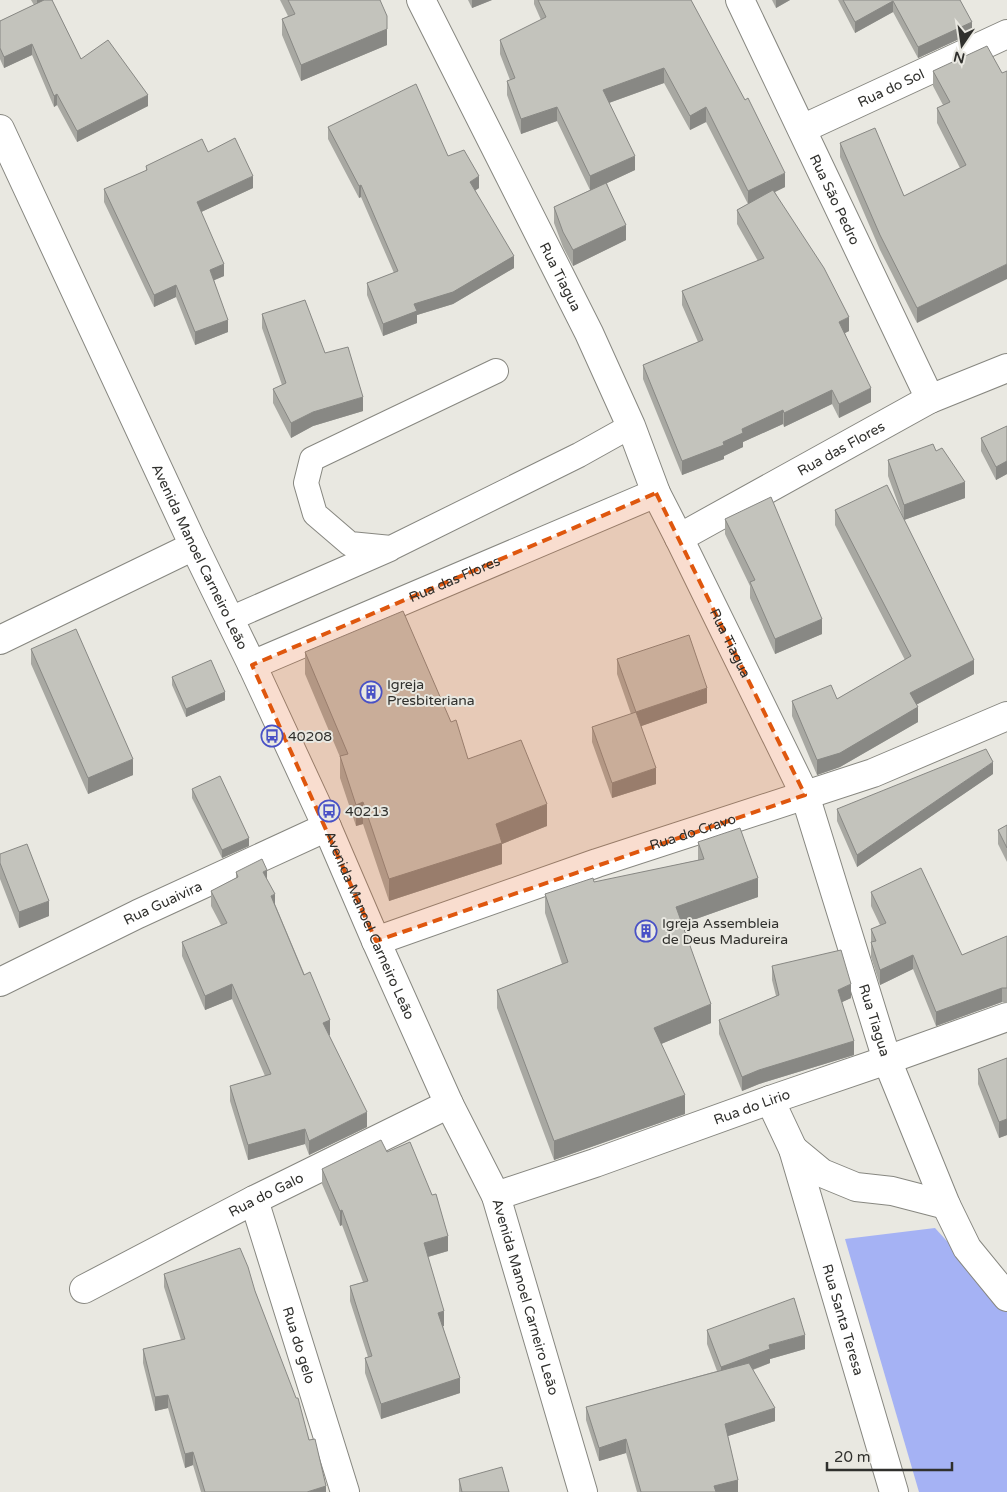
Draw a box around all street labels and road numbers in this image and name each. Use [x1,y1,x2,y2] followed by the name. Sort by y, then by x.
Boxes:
[855,65,927,111] street label: Rua do Sol
[806,152,863,248] street label: Rua São Pedro
[536,240,585,314] street label: Rua Tiagua
[794,418,888,480] street label: Rua das Flores
[148,461,251,652] street label: Avenida Manoel Carneiro Leão
[406,552,503,606] street label: Rua das Flores
[706,606,754,681] street label: Rua Tiagua
[648,810,738,854] street label: Rua do Cravo
[321,829,418,1022] street label: Avenida Manoel Carneiro Leão
[121,878,205,929] street label: Rua Guaivira
[855,982,893,1059] street label: Rua Tiagua
[711,1086,792,1129] street label: Rua do Lirio
[226,1169,306,1221] street label: Rua do Galo
[488,1197,562,1397] street label: Avenida Manoel Carneiro Leão
[818,1262,867,1377] street label: Rua Santa Teresa
[279,1305,319,1386] street label: Rua do gelo

